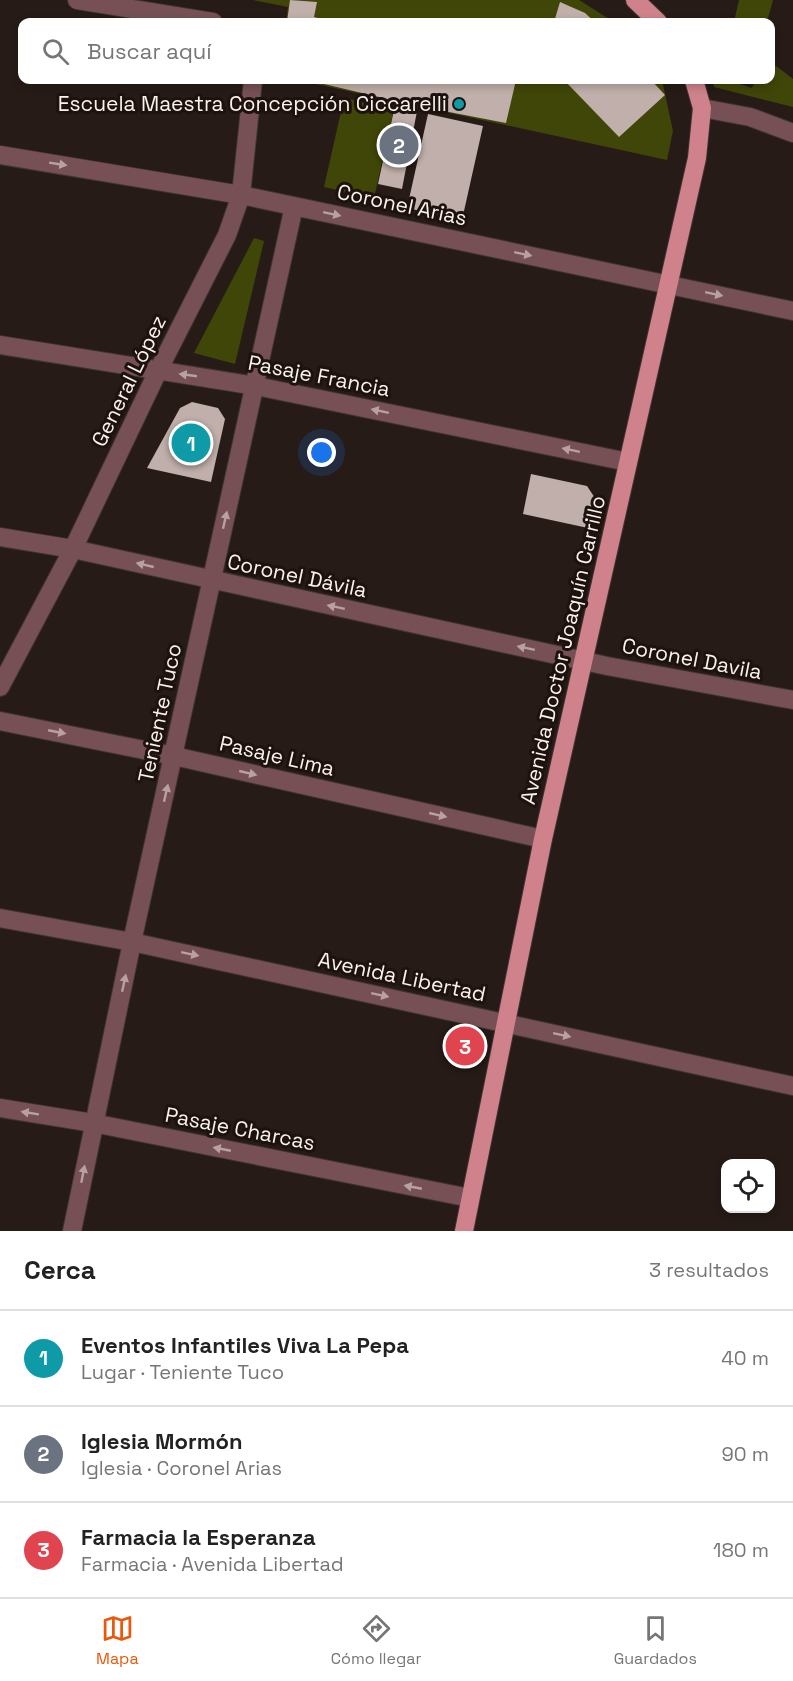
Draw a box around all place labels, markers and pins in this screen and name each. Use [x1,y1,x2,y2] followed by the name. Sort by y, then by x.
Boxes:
[58,90,447,117] place label: Escuela Maestra Concepción Ciccarelli
[452,97,466,111] marker: Escuela Maestra Concepción Ciccarelli
[380,122,418,168] pin: 2
[172,420,210,466] pin: 1
[446,1024,484,1068] pin: 3

